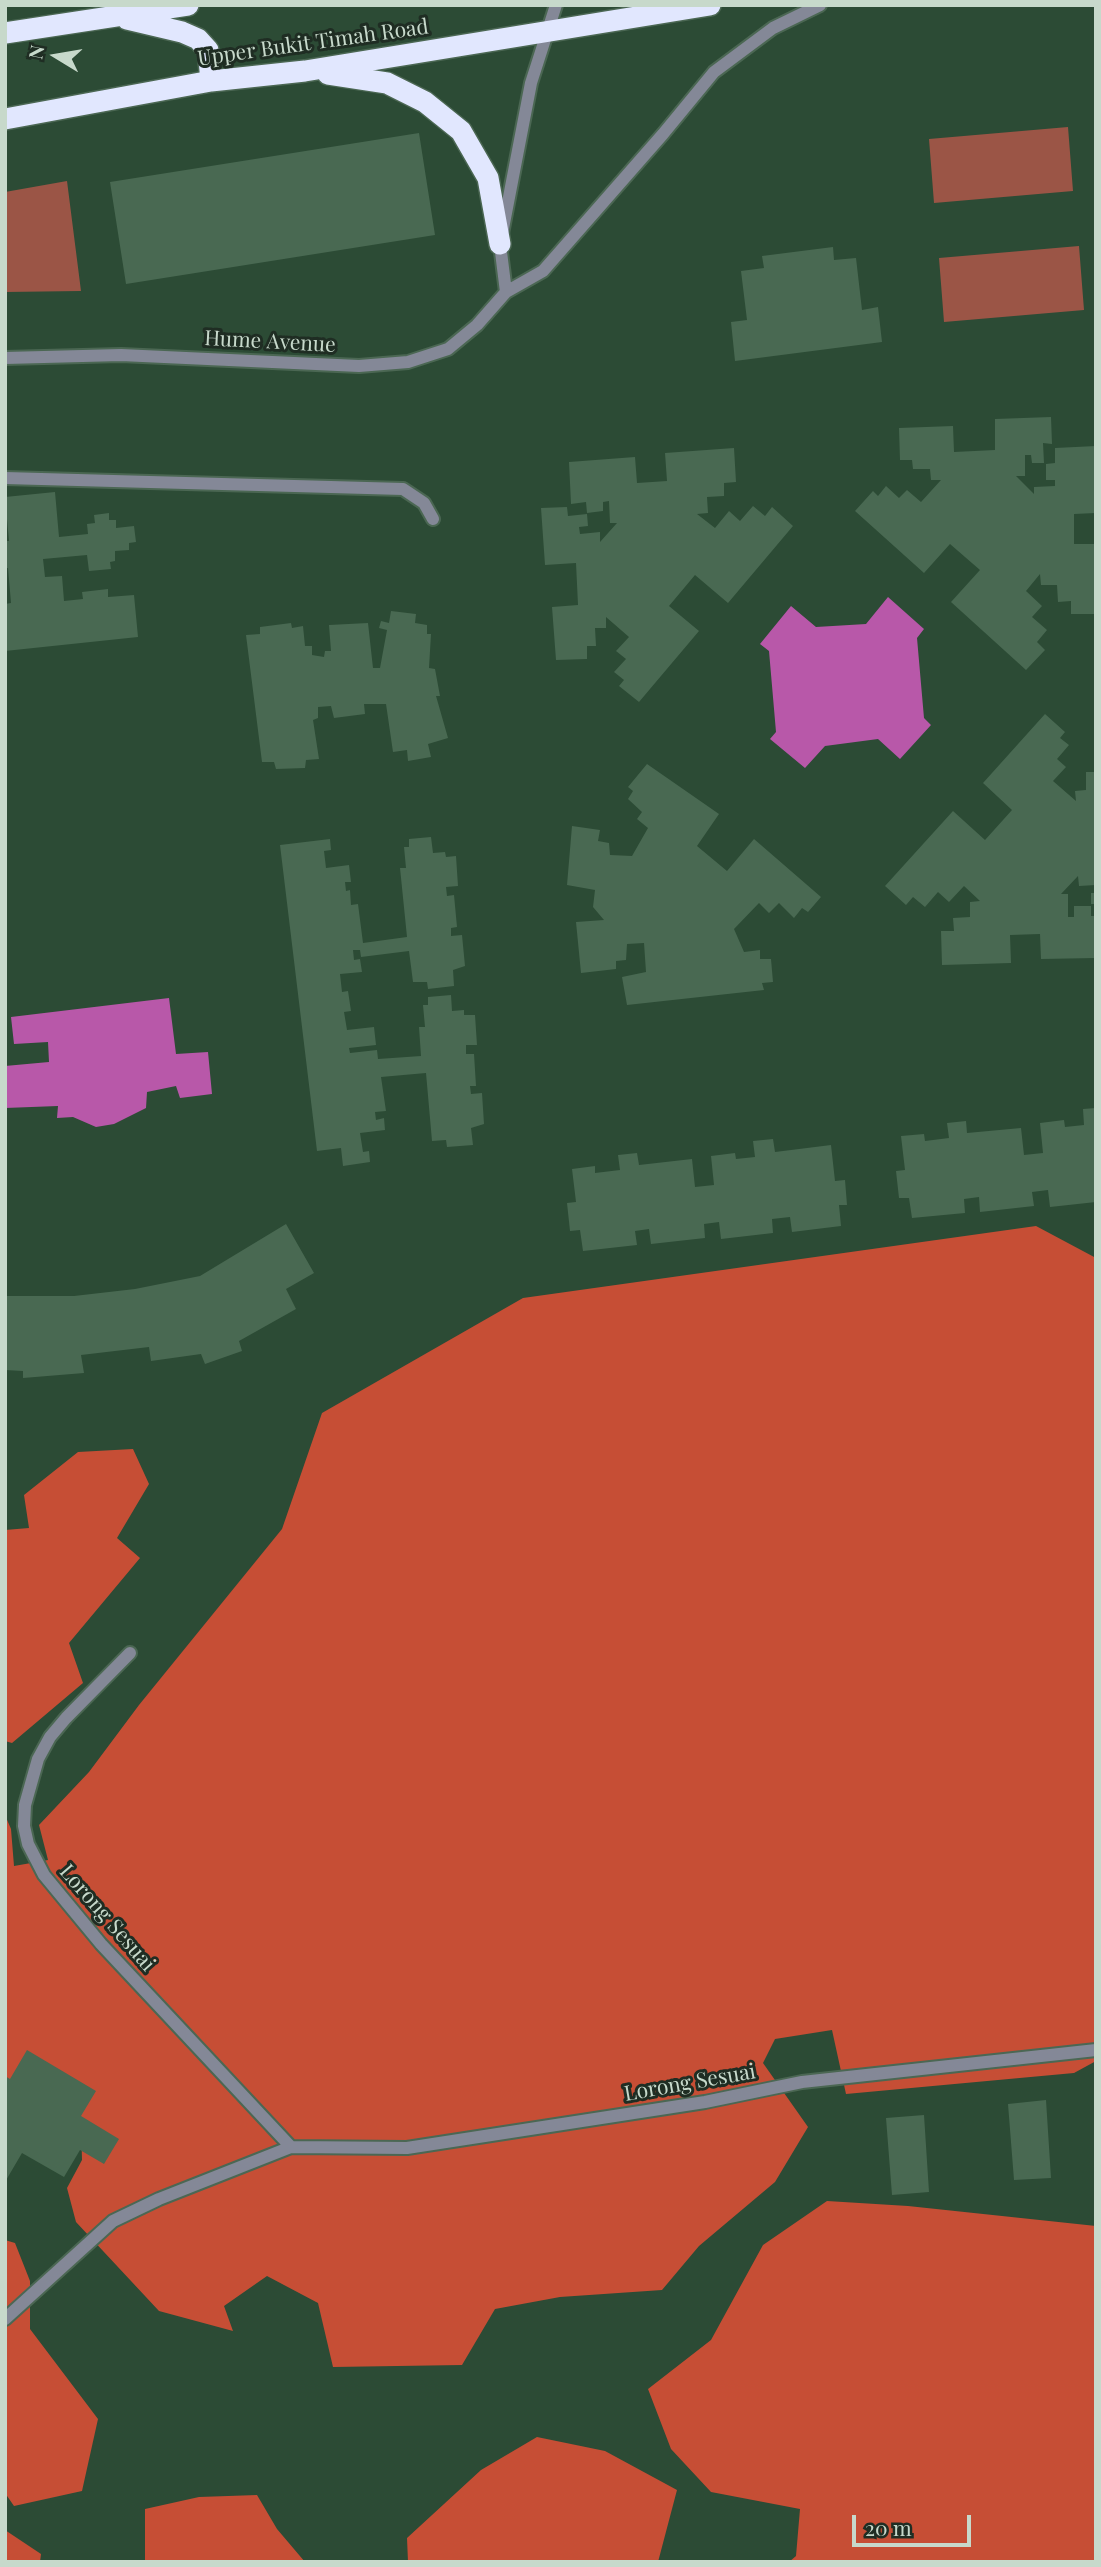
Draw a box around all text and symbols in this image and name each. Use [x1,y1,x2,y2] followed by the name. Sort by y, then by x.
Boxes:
[196,14,430,72] street label: Upper Bukit Timah Road
[21,21,91,91] north arrow
[21,43,49,61] text: N
[204,326,336,358] street label: Hume Avenue
[54,1860,160,1976] street label: Lorong Sesuai
[622,2059,758,2107] street label: Lorong Sesuai
[856,2500,975,2544] scale bar
[865,2513,912,2541] text: 20 m

